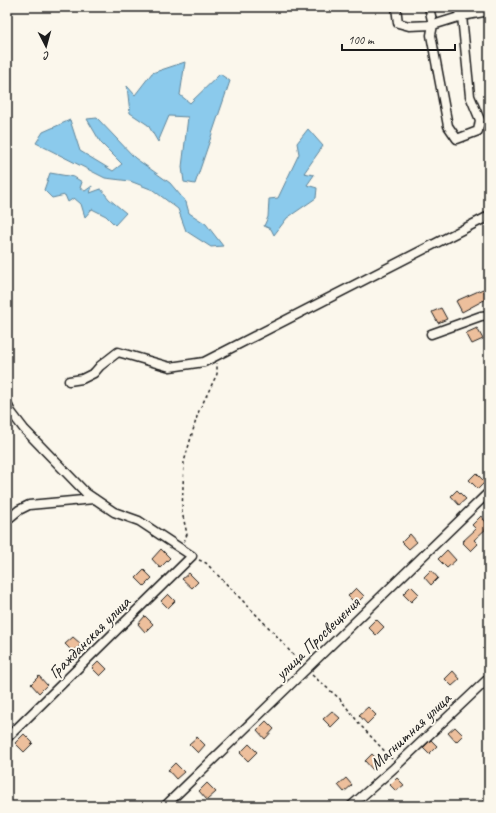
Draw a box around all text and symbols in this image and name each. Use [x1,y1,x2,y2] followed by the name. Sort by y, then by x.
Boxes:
[26,26,66,66] north arrow
[342,26,455,52] scale bar
[348,32,375,48] text: 100 m
[42,49,50,63] text: С
[44,591,136,683] street label: Гражданская улица
[270,592,365,685] street label: улица Просвещения
[365,687,457,774] street label: Магнитная улица

